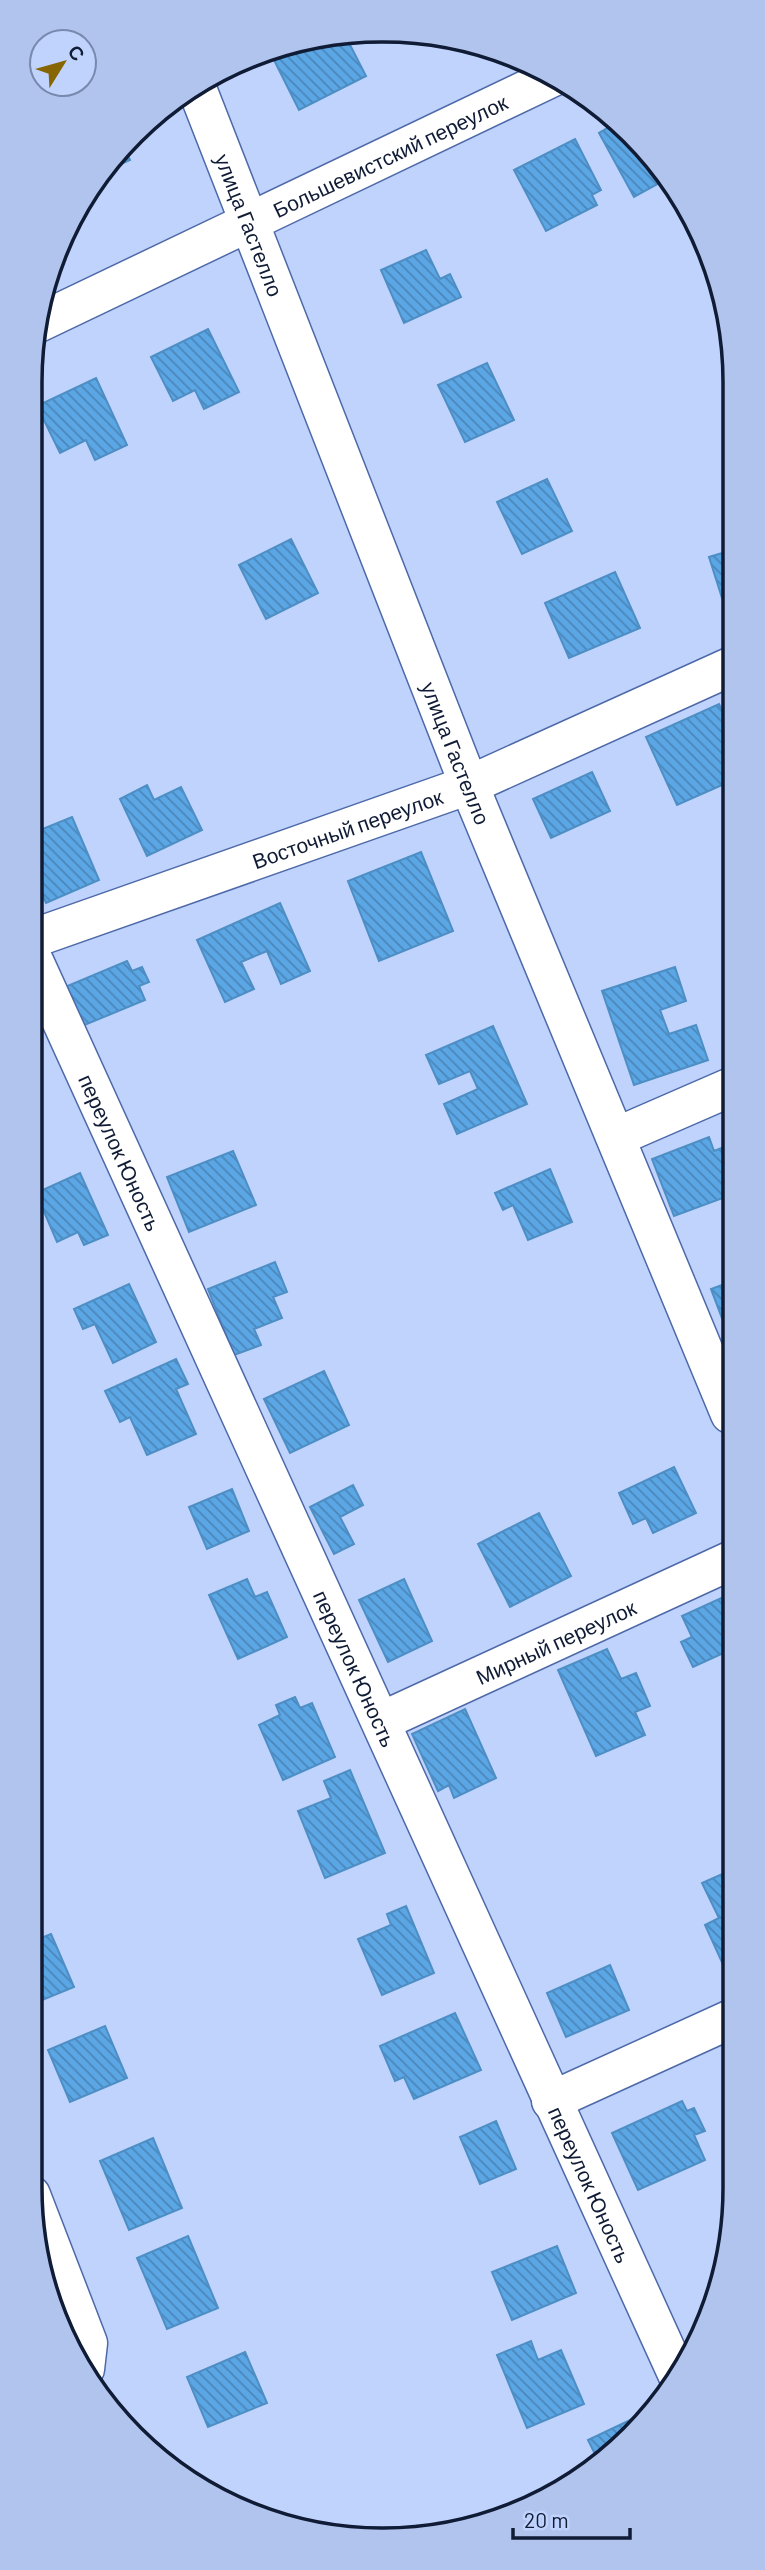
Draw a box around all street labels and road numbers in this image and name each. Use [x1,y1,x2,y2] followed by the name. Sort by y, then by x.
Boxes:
[269,88,512,222] street label: Большевистский переулок
[211,150,289,300] street label: улица Гастелло
[417,678,496,828] street label: улица Гастелло
[249,783,446,873] street label: Восточный переулок
[75,1070,167,1234] street label: переулок Юность
[309,1586,402,1751] street label: переулок Юность
[472,1593,640,1689] street label: Мирный переулок
[544,2102,637,2267] street label: переулок Юность

